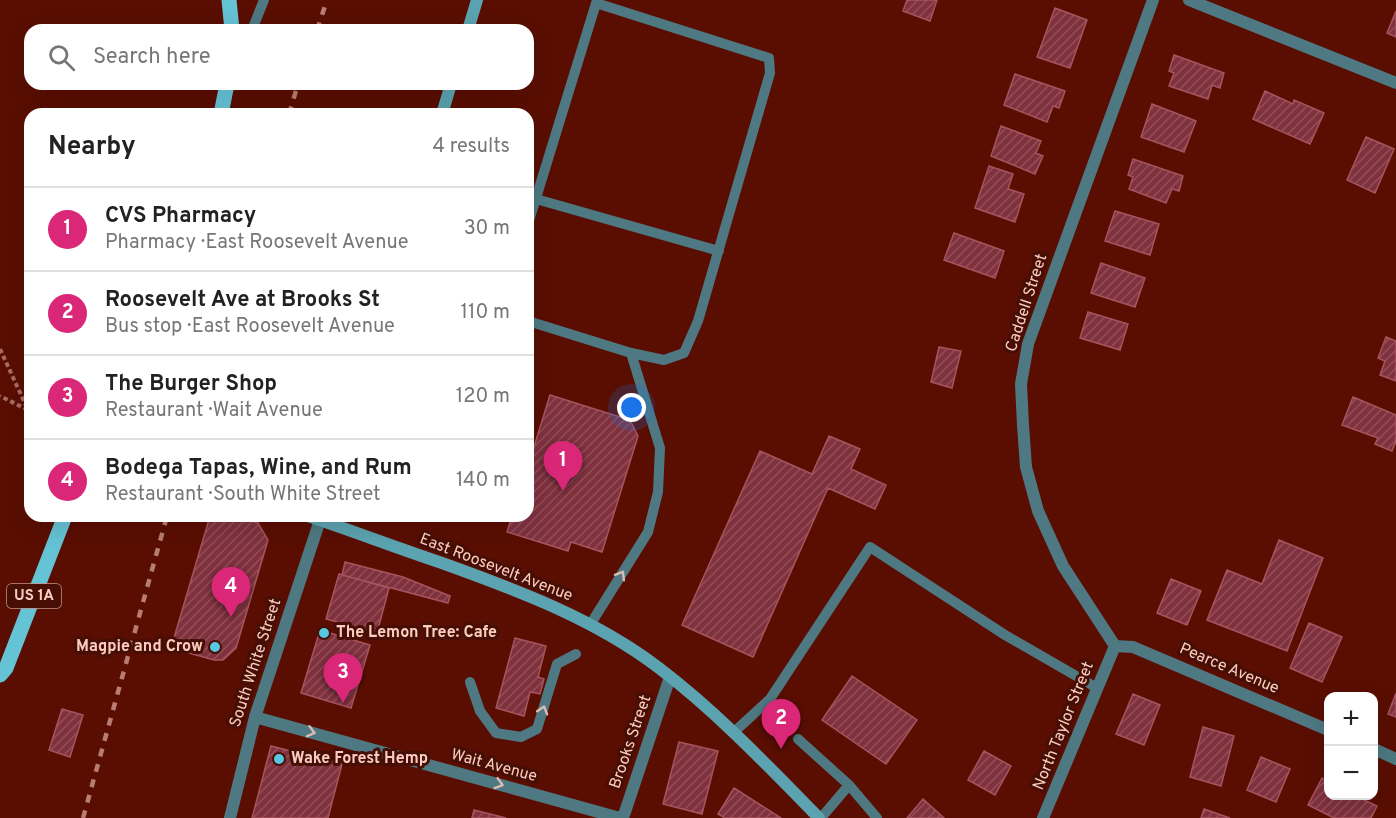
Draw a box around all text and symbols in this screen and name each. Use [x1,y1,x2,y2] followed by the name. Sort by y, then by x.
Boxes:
[24,24,534,90] search box
[45,41,78,74] icon: search
[93,44,211,71] text: Search here
[48,131,136,164] text: Nearby
[433,134,510,160] text: 4 results
[105,203,256,230] text: CVS Pharmacy
[64,216,72,242] text: 1
[464,216,510,242] text: 30 m
[105,230,409,256] text: Pharmacy · East Roosevelt Avenue
[1002,252,1052,354] street label: Caddell Street
[105,287,380,314] text: Roosevelt Ave at Brooks St
[61,300,74,326] text: 2
[461,300,510,326] text: 110 m
[105,314,395,340] text: Bus stop · East Roosevelt Avenue
[105,371,277,398] text: The Burger Shop
[62,384,74,410] text: 3
[456,384,510,410] text: 120 m
[617,393,646,422] your location
[105,398,323,424] text: Restaurant · Wait Avenue
[544,442,582,491] pin: 1
[105,455,412,482] text: Bodega Tapas, Wine, and Rum
[61,468,74,494] text: 4
[456,468,510,494] text: 140 m
[105,482,381,508] text: Restaurant · South White Street
[417,530,575,606] street label: East Roosevelt Avenue
[212,568,250,617] pin: 4
[614,571,626,581] one-way arrow
[7,584,61,608] road number: US 1A
[226,596,286,730] street label: South White Street
[336,623,497,643] place label: The Lemon Tree: Cafe
[317,626,331,640] marker: The Lemon Tree: Cafe
[76,637,203,657] place label: Magpie and Crow
[1176,639,1282,699] street label: Pearce Avenue
[208,640,222,654] marker: Magpie and Crow
[324,654,362,703] pin: 3
[1029,659,1099,793] street label: North Taylor Street
[606,692,656,792] street label: Brooks Street
[1324,692,1378,800] map controls
[1324,692,1378,746] button: +
[762,700,800,749] pin: 2
[536,705,548,716] one-way arrow
[306,725,316,738] one-way arrow
[449,745,539,787] street label: Wait Avenue
[1324,746,1378,800] button: −
[291,749,428,769] place label: Wake Forest Hemp
[272,752,286,766] marker: Wake Forest Hemp
[494,777,504,790] one-way arrow

